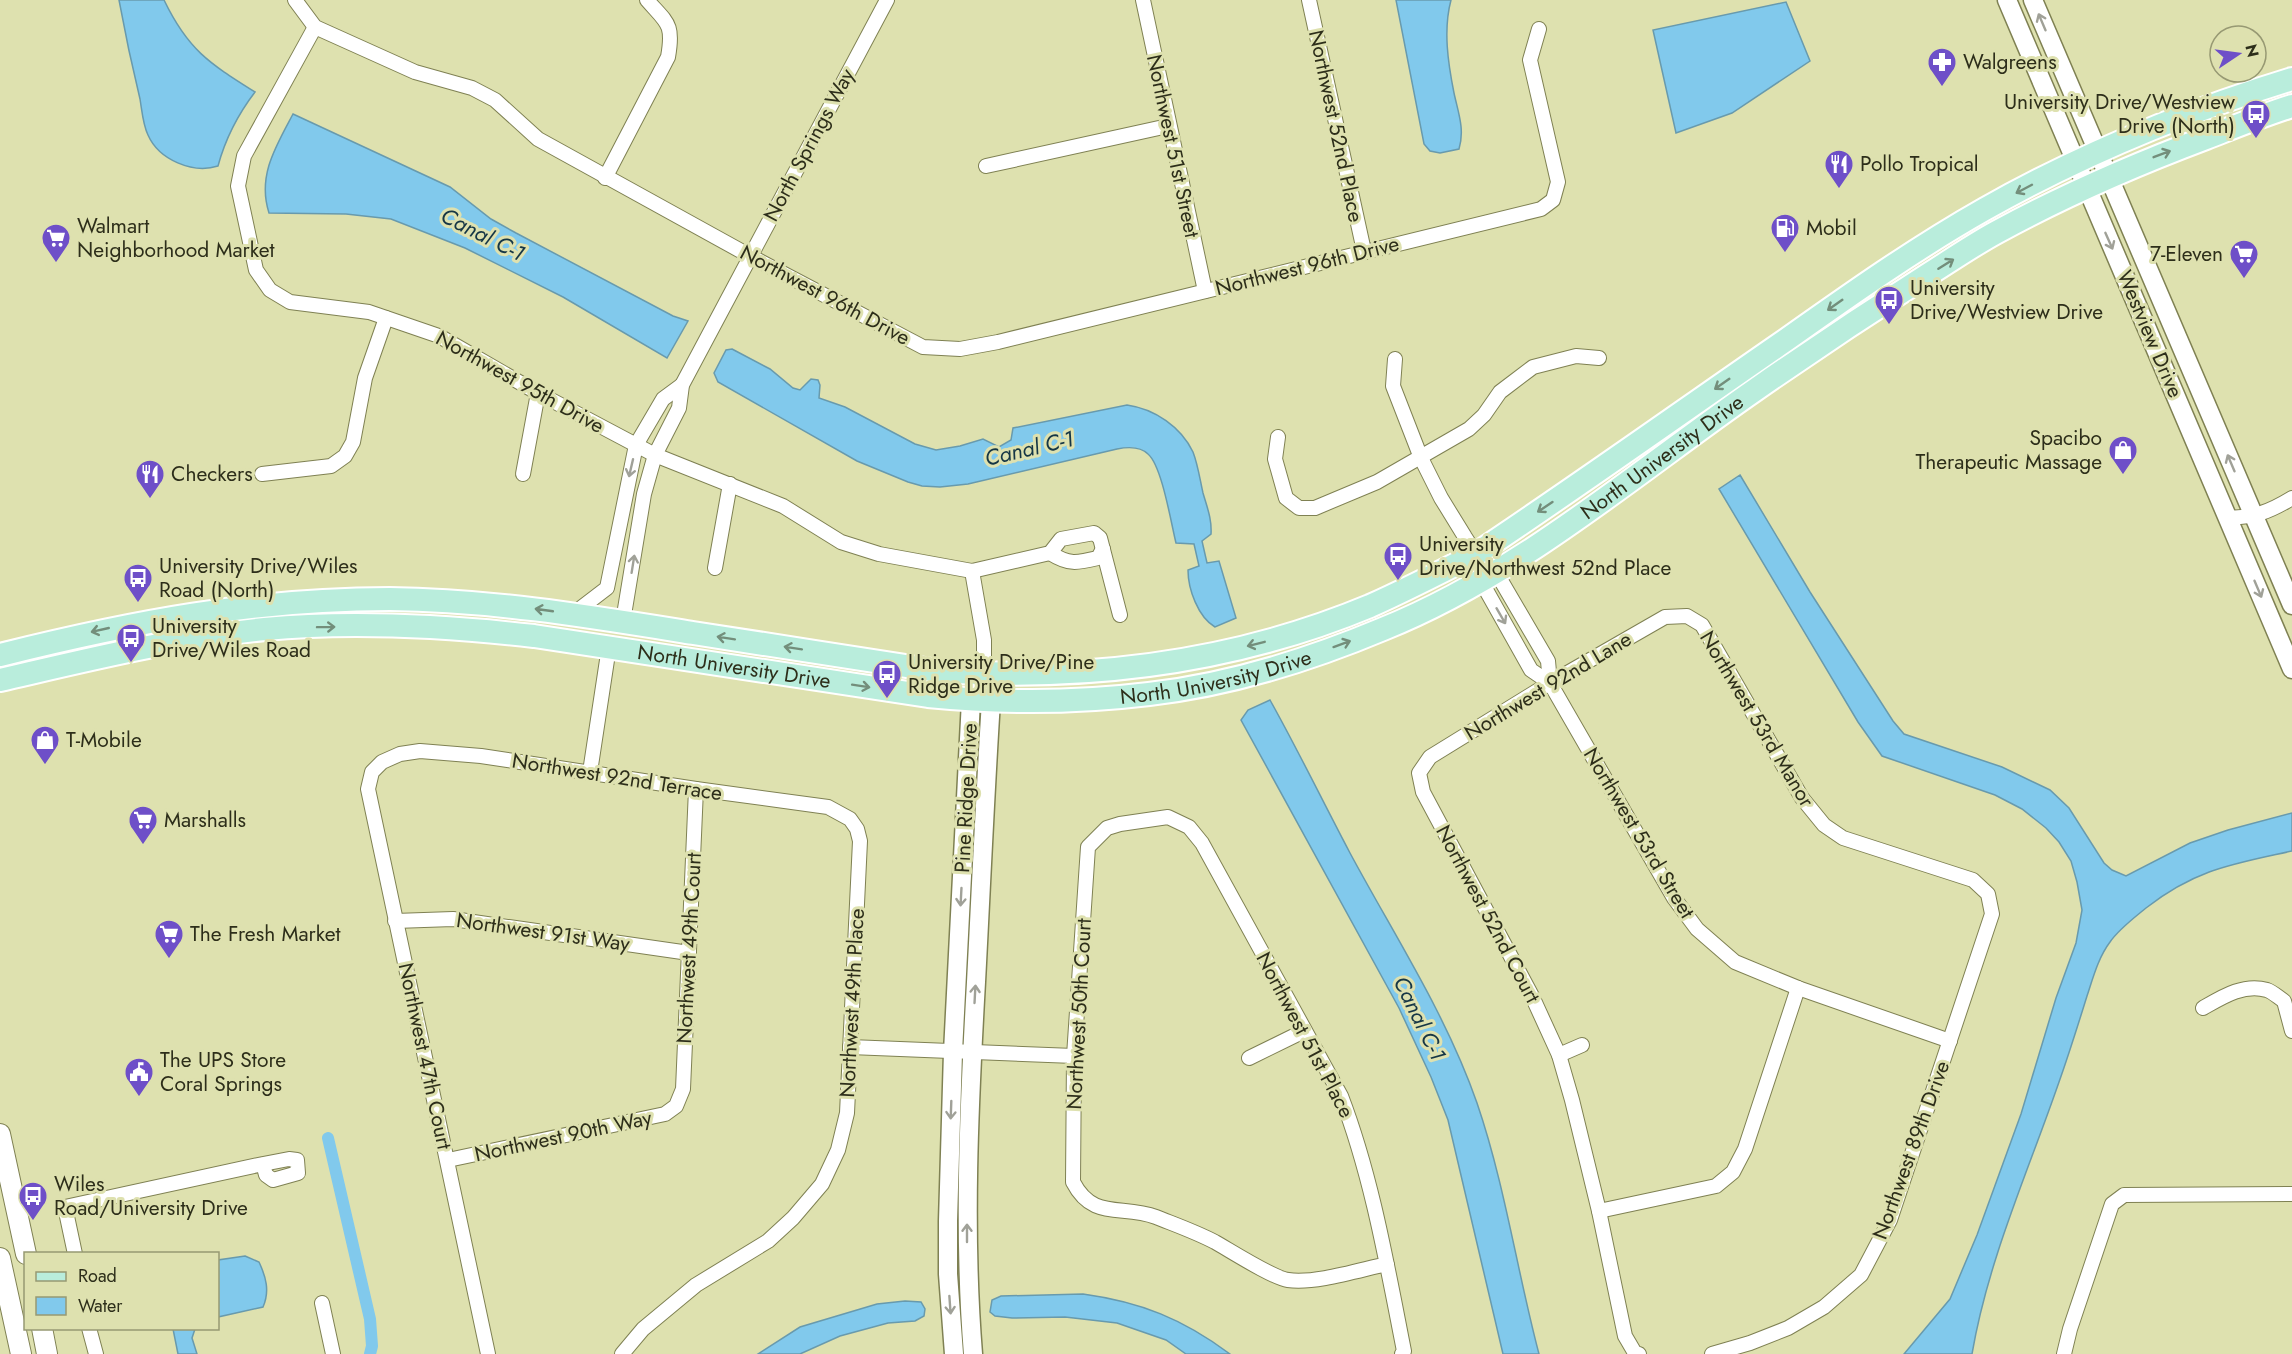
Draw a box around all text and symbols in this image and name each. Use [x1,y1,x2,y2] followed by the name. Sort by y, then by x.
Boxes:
[2036,13,2047,31] one-way arrow
[2208,24,2268,84] north arrow
[1301,27,1371,225] street label: Northwest 52nd Place
[2239,42,2265,60] text: N
[1926,46,1958,88] pharmacy icon: Walgreens
[1963,47,2057,77] place label: Walgreens
[1139,52,1207,240] street label: Northwest 51st Street
[756,63,862,227] street label: North Springs Way
[2004,87,2236,141] place label: University Drive/Westview Drive (North)
[2240,98,2272,140] bus stop icon: University Drive/Westview Drive (North)
[1823,148,1855,190] restaurant icon: Pollo Tropical
[2153,148,2171,159] one-way arrow
[1860,149,1979,179] place label: Pollo Tropical
[2015,183,2033,195] one-way arrow
[435,199,531,269] water label: Canal C-1
[77,211,275,265] place label: Walmart Neighborhood Market
[1769,212,1801,254] fuel station icon: Mobil
[1806,213,1857,243] place label: Mobil
[40,222,72,264] supermarket icon: Walmart Neighborhood Market
[1212,229,1402,303] street label: Northwest 96th Drive
[2104,231,2116,249] one-way arrow
[735,237,916,353] street label: Northwest 96th Drive
[2228,238,2260,280] supermarket icon: 7-Eleven
[2150,239,2223,269] place label: 7-Eleven
[1937,257,1954,269] one-way arrow
[2110,266,2190,403] street label: Westview Drive
[1910,273,2103,327] place label: University Drive/Westview Drive
[1873,284,1905,326] bus stop icon: University Drive/Westview Drive
[1828,299,1844,311] one-way arrow
[430,323,610,441] street label: Northwest 95th Drive
[1714,378,1730,390] one-way arrow
[1575,387,1750,527] street label: North University Drive
[981,422,1077,474] water label: Canal C-1
[1916,423,2102,477] place label: Spacibo Therapeutic Massage
[2107,434,2139,476] shop icon: Spacibo Therapeutic Massage
[2225,454,2236,473] one-way arrow
[134,458,166,500] restaurant icon: Checkers
[624,458,636,477] one-way arrow
[171,459,253,489] place label: Checkers
[1537,501,1553,513] one-way arrow
[1419,529,1671,583] place label: University Drive/Northwest 52nd Place
[1382,540,1414,582] bus stop icon: University Drive/Northwest 52nd Place
[159,551,358,605] place label: University Drive/Wiles Road (North)
[628,554,639,574] one-way arrow
[122,562,154,604] bus stop icon: University Drive/Wiles Road (North)
[2253,580,2264,598] one-way arrow
[535,604,555,615] one-way arrow
[1496,607,1507,625] one-way arrow
[152,611,311,665] place label: University Drive/Wiles Road
[316,621,336,633] one-way arrow
[115,622,147,664] bus stop icon: University Drive/Wiles Road
[1459,624,1637,748] street label: Northwest 92nd Lane
[91,625,110,637] one-way arrow
[1692,625,1822,814] street label: Northwest 53rd Manor
[717,632,736,643] one-way arrow
[635,637,833,696] street label: North University Drive
[1247,638,1266,650] one-way arrow
[1332,638,1351,649] one-way arrow
[1119,642,1315,712] street label: North University Drive
[783,643,803,654] one-way arrow
[908,647,1095,701] place label: University Drive/Pine Ridge Drive
[871,658,903,700] bus stop icon: University Drive/Pine Ridge Drive
[851,681,871,692] one-way arrow
[947,722,985,874] street label: Pine Ridge Drive
[29,724,61,766] shop icon: T-Mobile
[66,725,142,755] place label: T-Mobile
[1576,742,1702,924] street label: Northwest 53rd Street
[510,746,725,808] street label: Northwest 92nd Terrace
[127,804,159,846] supermarket icon: Marshalls
[164,805,246,835] place label: Marshalls
[1428,820,1548,1008] street label: Northwest 52nd Court
[669,852,709,1044] street label: Northwest 49th Court
[956,887,967,907] one-way arrow
[454,905,632,959] street label: Northwest 91st Way
[832,907,872,1098] street label: Northwest 49th Place
[153,918,185,960] supermarket icon: The Fresh Market
[1059,918,1099,1110] street label: Northwest 50th Court
[190,919,341,949] place label: The Fresh Market
[1249,947,1361,1123] street label: Northwest 51st Place
[391,960,459,1152] street label: Northwest 47th Court
[1386,970,1454,1066] water label: Canal C-1
[970,984,981,1004] one-way arrow
[160,1045,286,1099] place label: The UPS Store Coral Springs
[123,1056,155,1098] public building icon: The UPS Store Coral Springs
[1865,1056,1957,1244] street label: Northwest 89th Drive
[945,1100,957,1120] one-way arrow
[472,1102,655,1169] street label: Northwest 90th Way
[54,1169,248,1223] place label: Wiles Road/University Drive
[17,1180,49,1222] bus stop icon: Wiles Road/University Drive
[961,1223,973,1243] one-way arrow
[24,1252,219,1330] legend
[78,1263,117,1289] text: Road
[78,1293,123,1319] text: Water
[945,1295,956,1315] one-way arrow

